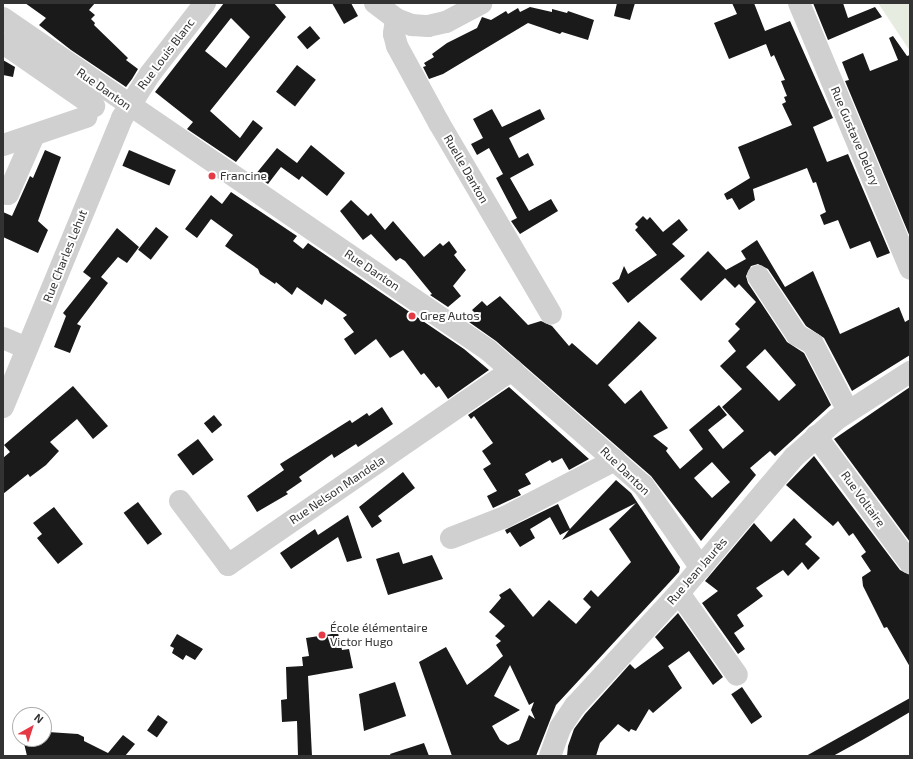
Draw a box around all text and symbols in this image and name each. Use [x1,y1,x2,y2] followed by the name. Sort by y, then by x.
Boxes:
[135,16,197,92] street label: Rue Louis Blanc
[74,65,134,113] street label: Rue Danton
[828,84,882,188] street label: Rue Gustave Delory
[441,132,491,206] street label: Ruelle Danton
[220,169,267,183] place label: Francine
[207,171,217,181] marker: Francine
[40,208,90,304] street label: Rue Charles Lehut
[342,246,402,294] street label: Rue Danton
[420,309,480,323] place label: Greg Autos
[407,311,417,321] marker: Greg Autos
[597,444,653,498] street label: Rue Danton
[287,453,387,527] street label: Rue Nelson Mandela
[838,468,888,530] street label: Rue Voltaire
[664,534,730,608] street label: Rue Jean Jaurès
[330,621,428,649] place label: École élémentaire Victor Hugo
[317,630,327,640] marker: École élémentaire Victor Hugo
[12,707,52,747] north arrow
[32,711,46,726] text: N

